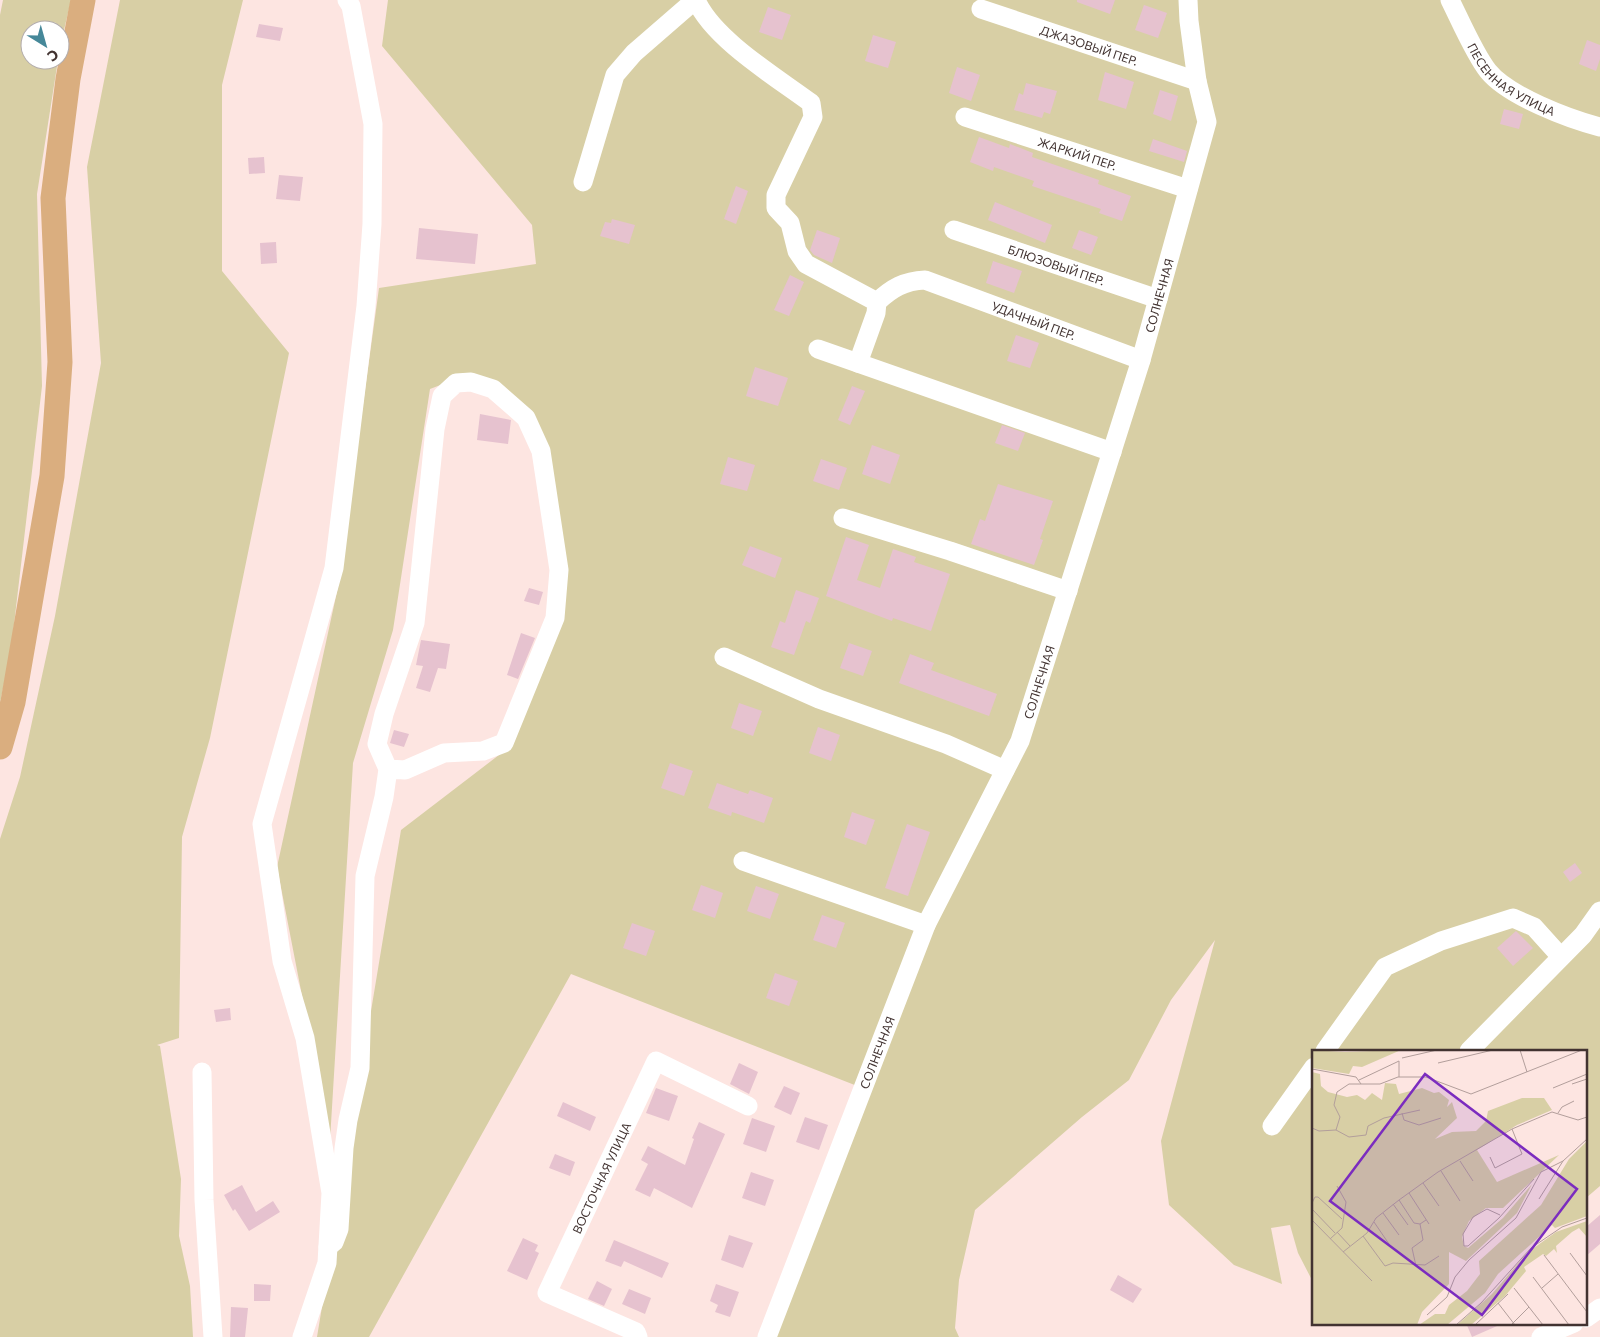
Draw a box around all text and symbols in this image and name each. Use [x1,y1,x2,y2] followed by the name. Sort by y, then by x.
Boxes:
[20,20,70,70] north arrow
[1039,22,1140,68] street label: ДЖАЗОВЫЙ ПЕР.
[1465,41,1557,118] street label: ПЕСЕННАЯ УЛИЦА
[44,46,62,65] text: С
[1036,134,1119,173] street label: ЖАРКИЙ ПЕР.
[1006,242,1107,288] street label: БЛЮЗОВЫЙ ПЕР.
[1142,257,1176,334] street label: СОЛНЕЧНАЯ
[990,298,1078,342] street label: УДАЧНЫЙ ПЕР.
[1020,644,1057,721] street label: СОЛНЕЧНАЯ
[857,1014,897,1091] street label: СОЛНЕЧНАЯ
[1312,1050,1588,1324] inset map
[569,1120,633,1235] street label: ВОСТОЧНАЯ УЛИЦА

